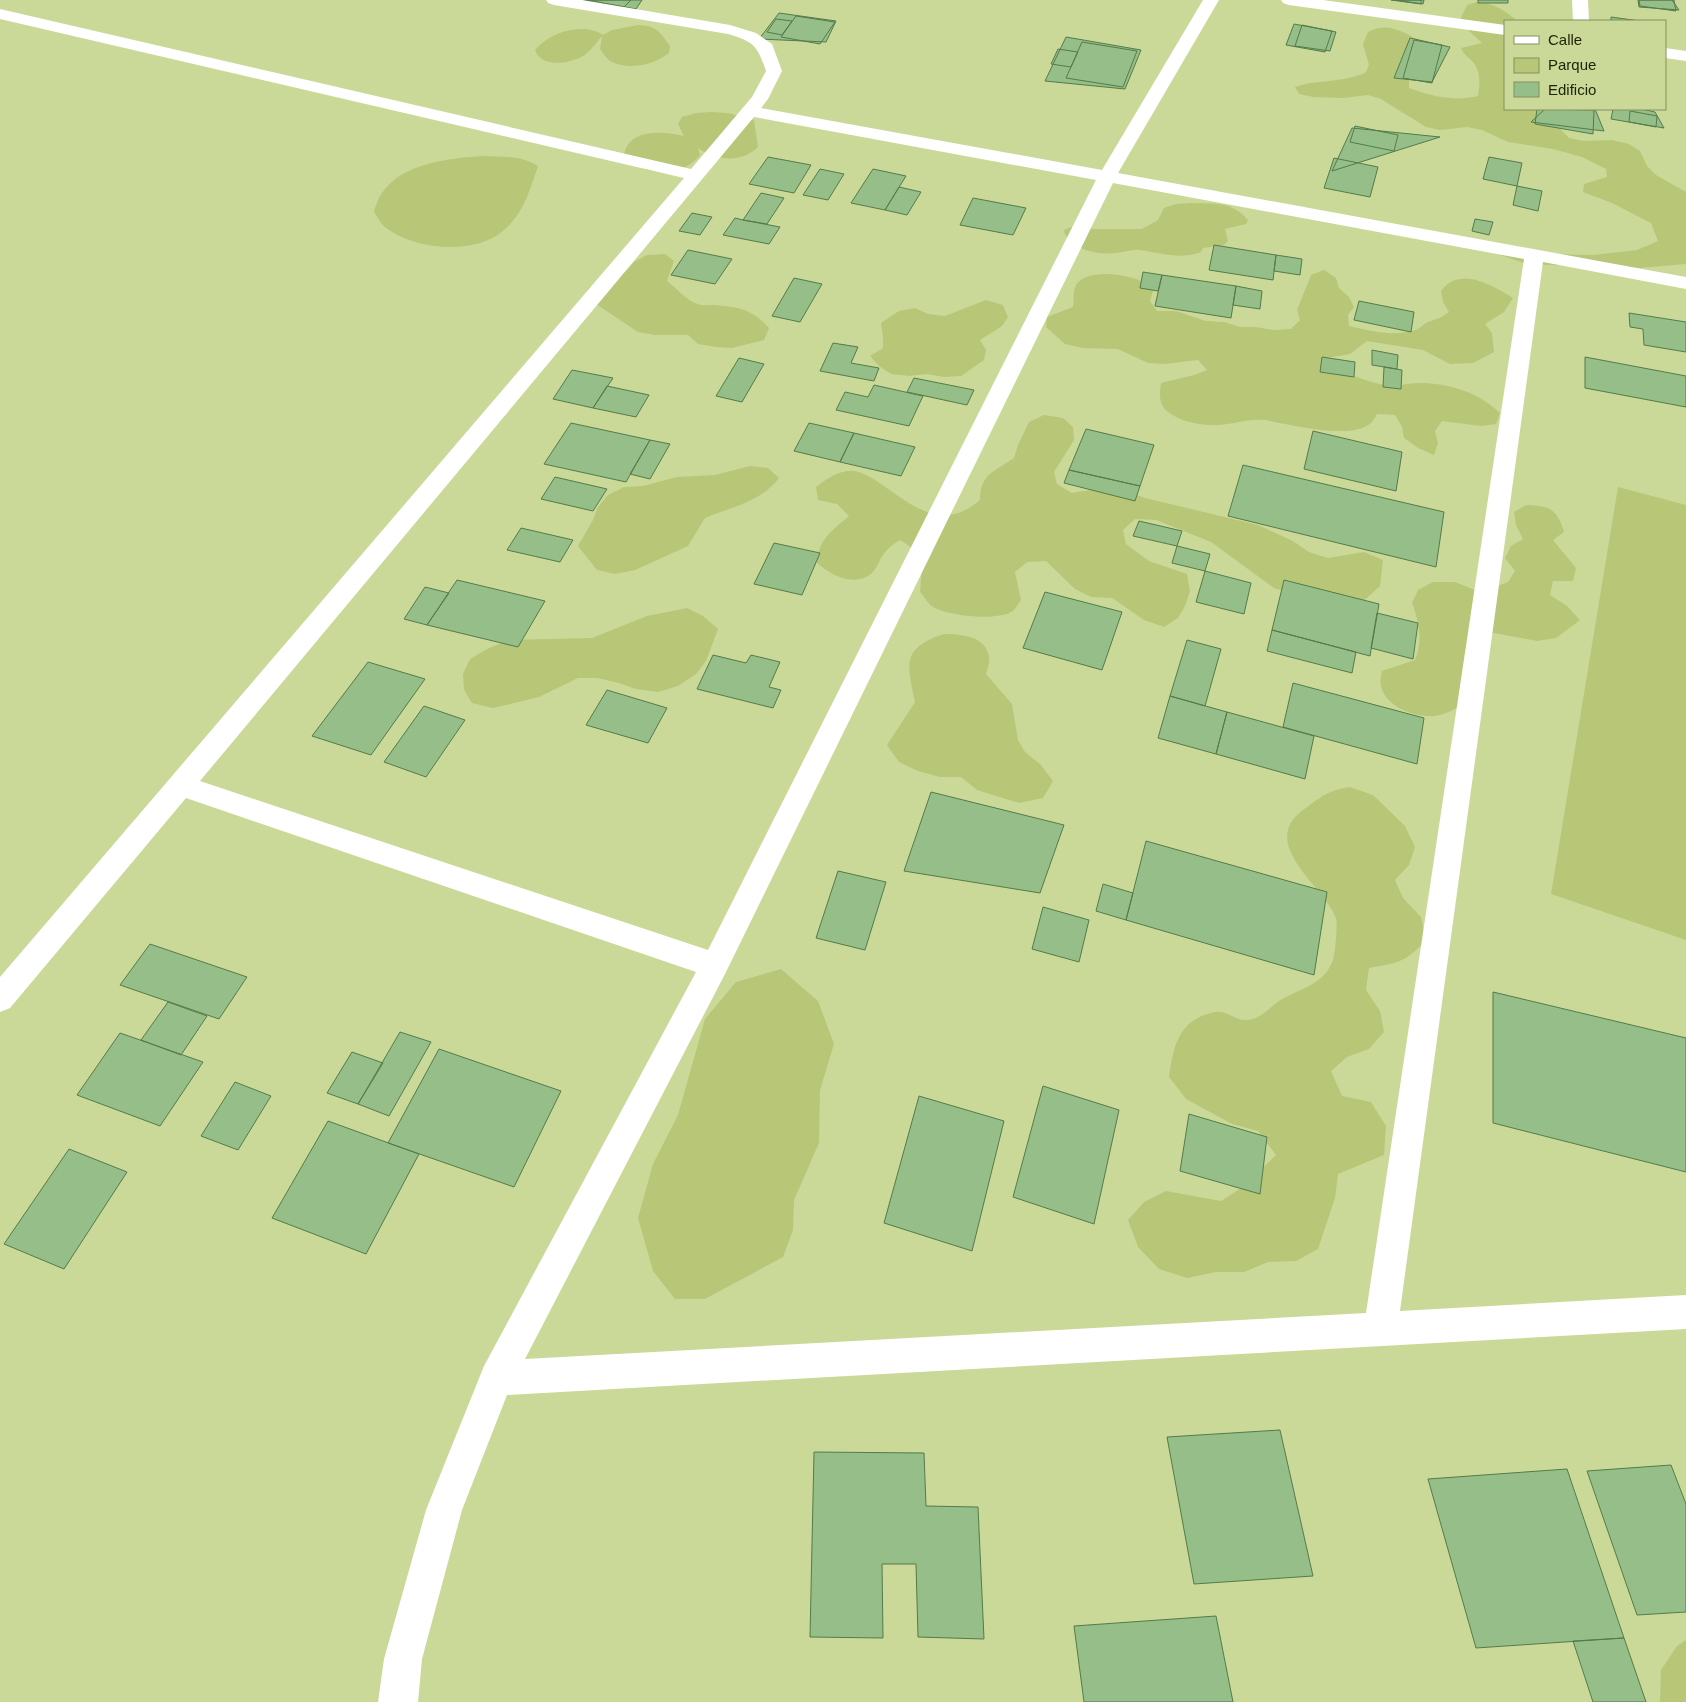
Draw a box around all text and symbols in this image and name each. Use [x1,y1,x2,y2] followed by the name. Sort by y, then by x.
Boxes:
[1504,20,1666,110] legend
[1548,31,1582,48] text: Calle
[1548,56,1596,73] text: Parque
[1548,81,1596,98] text: Edificio

